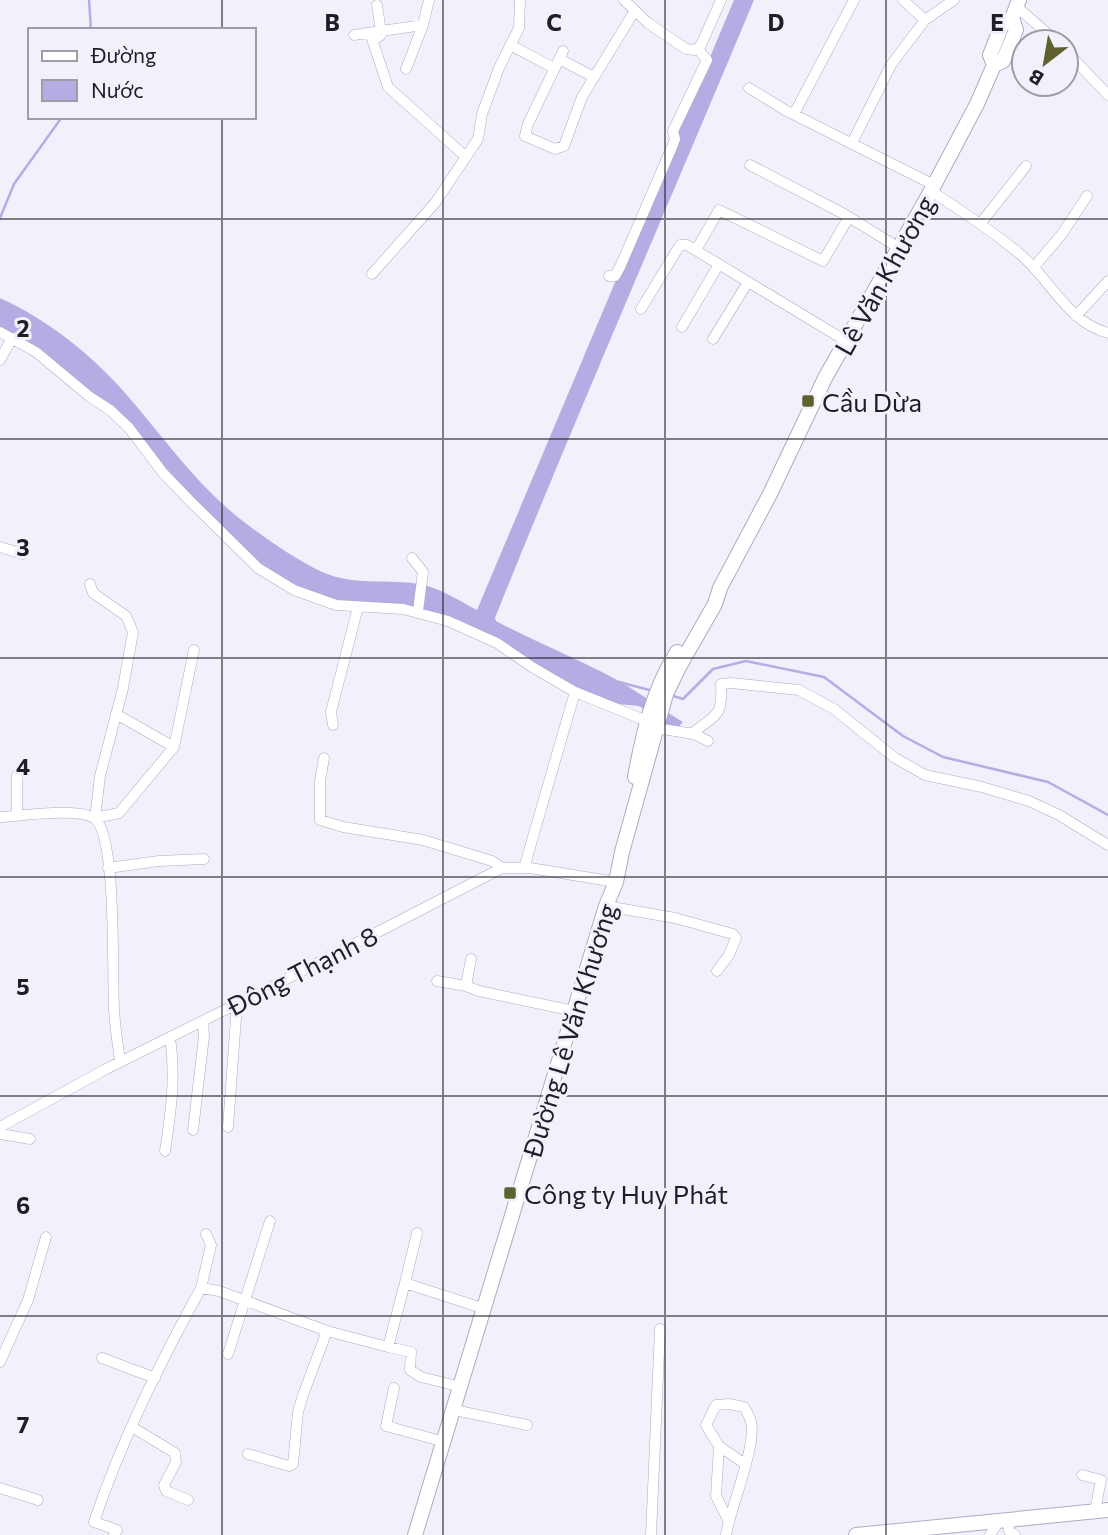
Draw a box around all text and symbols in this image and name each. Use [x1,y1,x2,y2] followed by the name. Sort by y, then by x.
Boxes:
[324,8,340,36] text: B
[546,8,562,36] text: C
[768,8,785,36] text: D
[990,8,1004,36] text: E
[28,28,256,119] legend
[1010,28,1080,98] north arrow
[90,42,156,67] text: Đường
[1025,65,1047,91] text: B
[91,77,144,102] text: Nước
[827,190,941,360] street label: Lê Văn Khương
[16,314,30,342] text: 2
[822,386,922,417] place label: Cầu Dừa
[800,393,816,409] marker: Cầu Dừa
[16,533,30,561] text: 3
[16,752,30,780] text: 4
[515,899,622,1162] street label: Đường Lê Văn Khương
[221,919,382,1022] street label: Đông Thạnh 8
[16,972,30,1000] text: 5
[524,1178,728,1209] place label: Công ty Huy Phát
[502,1185,518,1201] marker: Công ty Huy Phát
[16,1191,30,1219] text: 6
[17,1410,29,1438] text: 7

